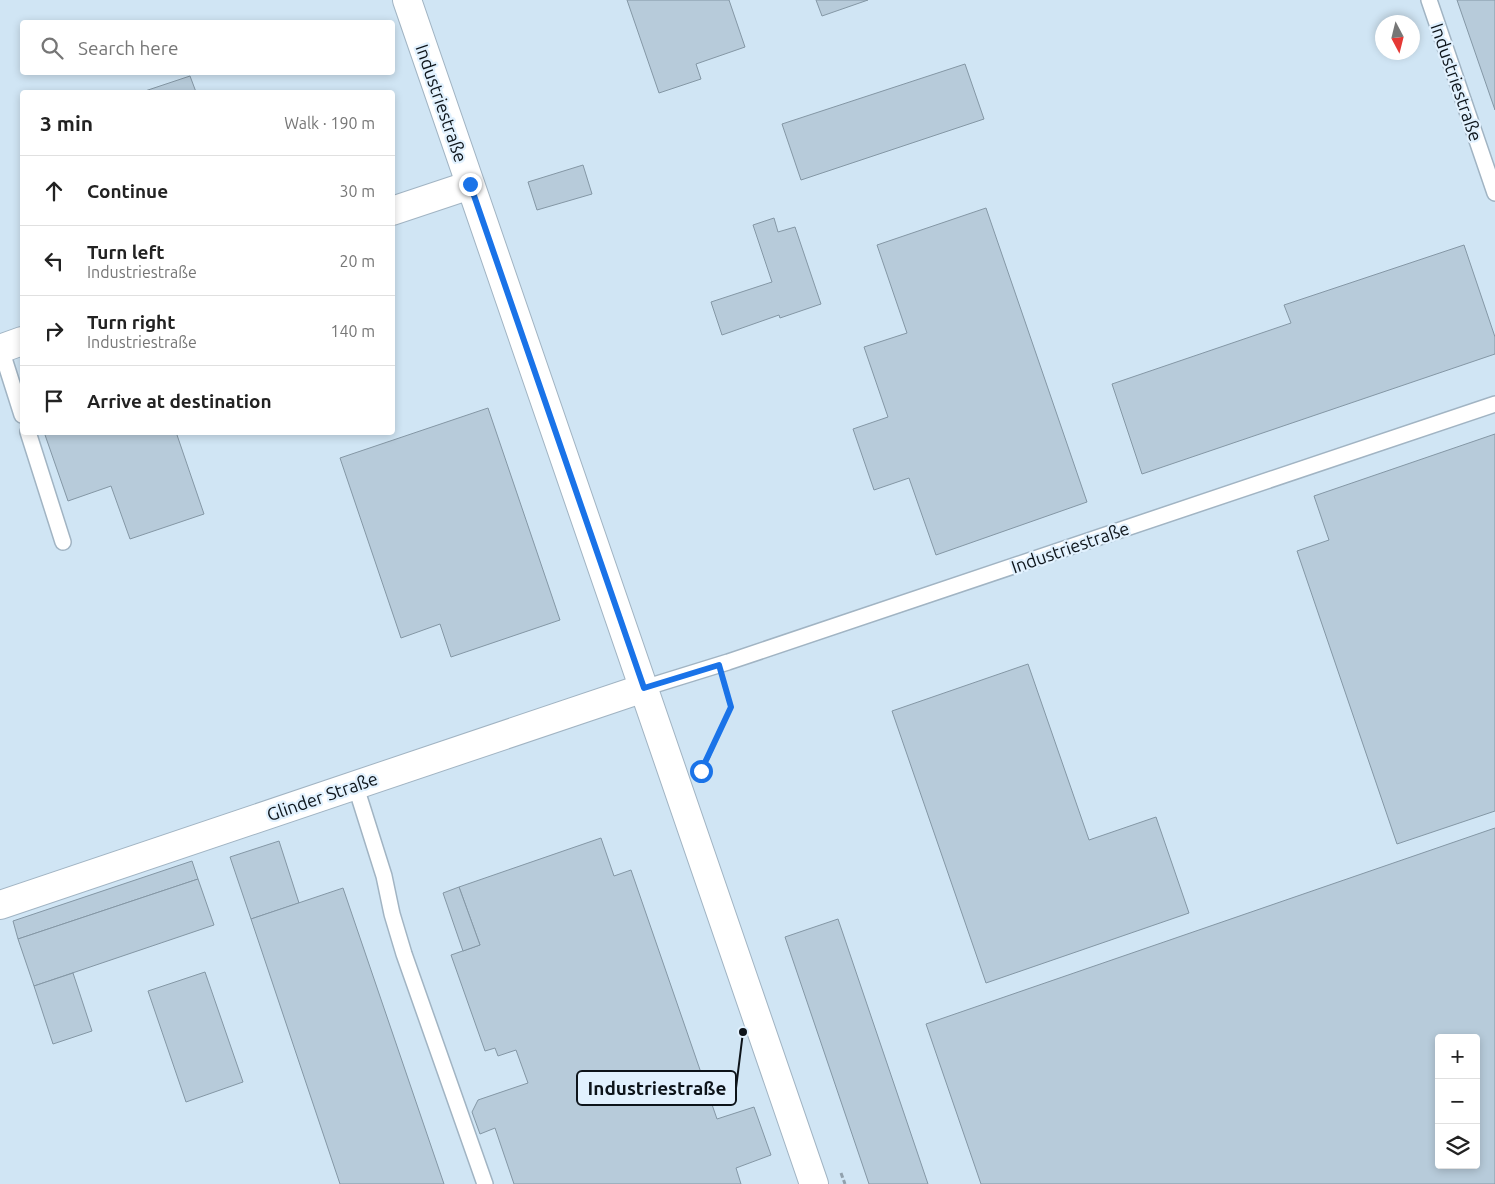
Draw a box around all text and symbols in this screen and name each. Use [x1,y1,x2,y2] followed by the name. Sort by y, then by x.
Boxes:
[1375,15,1420,60] north arrow
[20,20,395,75] search box
[1427,20,1487,144] street label: Industriestraße
[38,34,66,62] icon: search
[78,37,178,59] text: Search here
[412,41,472,165] street label: Industriestraße
[40,111,93,135] text: 3 min
[284,114,375,132] text: Walk · 190 m
[459,173,482,196] route end
[40,177,68,205] icon: ahead
[87,180,168,202] text: Continue
[339,182,375,200] text: 30 m
[87,241,165,263] text: Turn left
[40,247,68,275] icon: left
[339,252,375,270] text: 20 m
[87,263,197,281] text: Industriestraße
[87,311,175,333] text: Turn right
[40,317,68,345] icon: right
[330,322,375,340] text: 140 m
[87,333,197,351] text: Industriestraße
[40,387,68,415] icon: arrive
[87,390,272,412] text: Arrive at destination
[1008,517,1132,577] street label: Industriestraße
[690,760,713,783] route start
[264,768,380,824] street label: Glinder Straße
[1435,1034,1480,1169] map controls
[1435,1034,1480,1079] button: +
[577,1071,736,1105] callout: Industriestraße
[588,1077,726,1099] text: Industriestraße
[1435,1079,1480,1124] button: −
[1435,1124,1480,1169] button: layers

